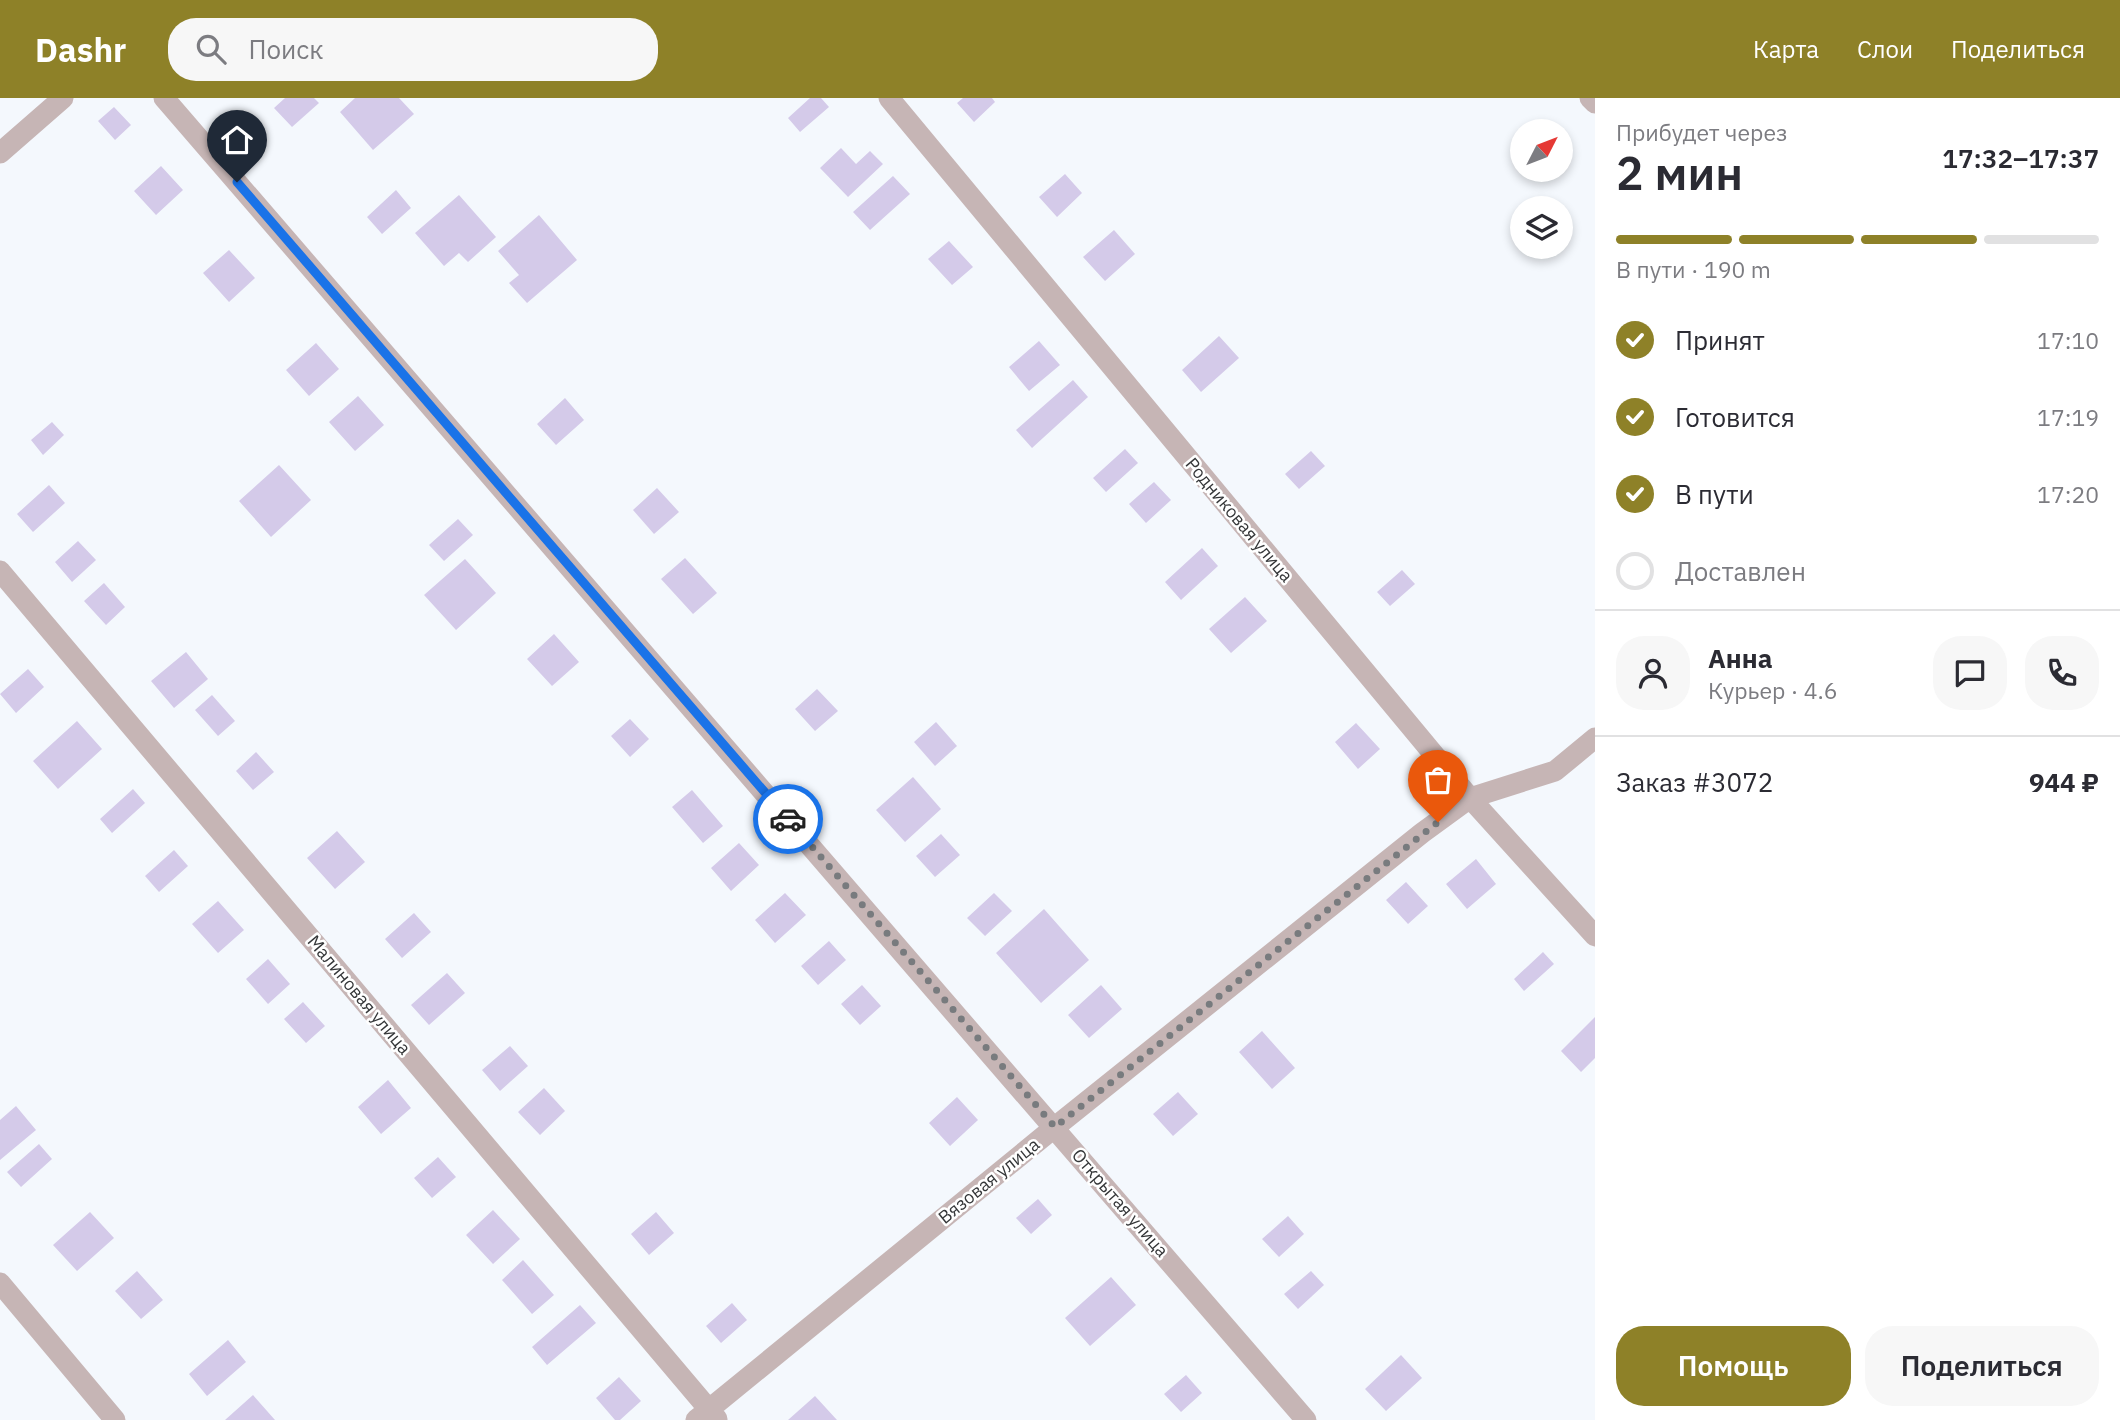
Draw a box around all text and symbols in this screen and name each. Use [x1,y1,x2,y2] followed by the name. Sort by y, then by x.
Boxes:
[168,18,658,81] search box
[35,28,126,71] text: Dashr
[192,30,230,68] icon: search
[248,32,324,66] text: Поиск
[1753,33,1819,65] text: Карта
[1857,33,1913,65] text: Слои
[1951,33,2085,65] text: Поделиться
[207,110,267,182] pin
[1616,117,1788,147] text: Прибудет через
[1510,119,1573,182] north arrow
[1510,119,1573,259] map controls
[218,121,256,159] icon: home
[1942,141,2099,175] text: 17:32–17:37
[1616,143,1743,203] text: 2 мин
[1510,196,1573,259] button: layers
[1616,254,1771,284] text: В пути · 190 m
[1616,321,1654,359] icon: check
[1675,323,1765,357] text: Принят
[2037,325,2099,355] text: 17:10
[1616,398,1654,436] icon: check
[1675,400,1795,434] text: Готовится
[2037,402,2099,432] text: 17:19
[1181,453,1298,587] street label: Родниковая улица
[1616,475,1654,513] icon: check
[1675,477,1754,511] text: В пути
[2037,479,2099,509] text: 17:20
[1675,554,1806,588] text: Доставлен
[1616,636,1690,710] button: person
[1933,636,2007,710] button: chat
[2025,636,2099,710] button: phone
[1708,641,1772,675] text: Анна
[1708,675,1838,705] text: Курьер · 4.6
[1408,750,1468,822] pin
[1419,761,1457,799] icon: bag
[1616,765,1773,799] text: Заказ #3072
[2029,765,2099,799] text: 944 ₽
[753,784,823,854] courier
[769,800,807,838] icon: car
[303,930,416,1059] street label: Малиновая улица
[933,1132,1044,1229] street label: Вязовая улица
[1067,1144,1174,1262] street label: Открытая улица
[1616,1326,1851,1406] button: Помощь
[1865,1326,2099,1406] button: Поделиться

